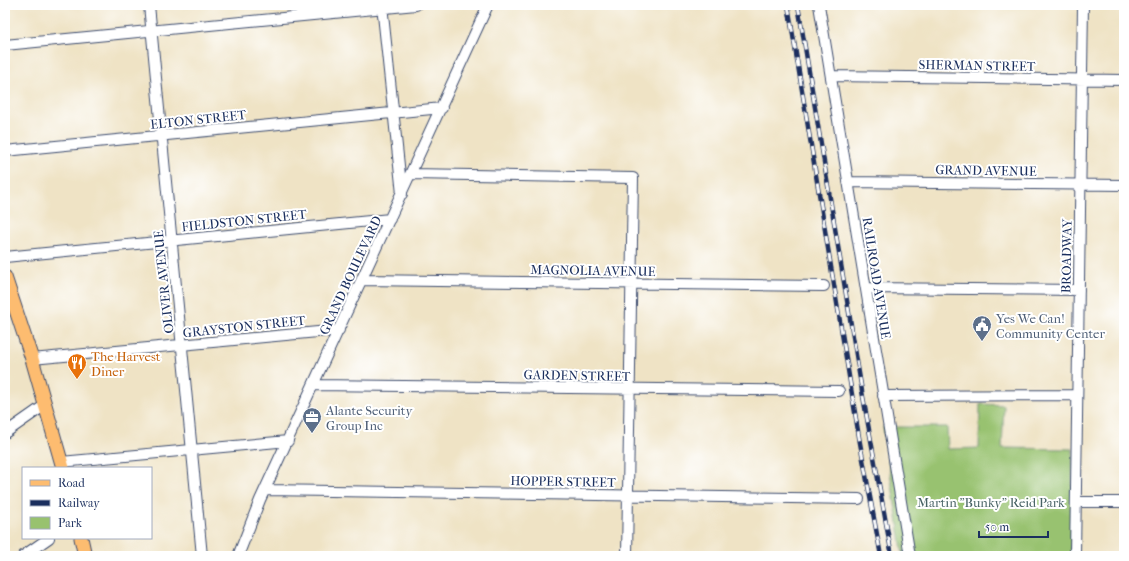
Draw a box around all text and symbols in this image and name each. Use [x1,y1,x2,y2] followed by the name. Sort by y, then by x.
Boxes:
[918,57,1036,74] street label: SHERMAN STREET
[149,107,247,132] street label: ELTON STREET
[935,162,1037,179] street label: GRAND AVENUE
[181,206,307,235] street label: FIELDSTON STREET
[316,213,385,337] street label: GRAND BOULEVARD
[859,216,894,340] street label: RAILROAD AVENUE
[1058,218,1075,293] street label: BROADWAY
[151,230,176,334] street label: OLIVER AVENUE
[530,262,656,279] street label: MAGNOLIA AVENUE
[995,311,1105,341] place label: Yes We Can! Community Center
[182,313,306,340] street label: GRAYSTON STREET
[971,314,993,342] public building icon: Yes We Can! Community Center
[91,349,161,379] place label: The Harvest Diner
[66,352,88,380] restaurant icon: The Harvest Diner
[523,367,631,384] street label: GARDEN STREET
[325,403,414,433] place label: Alante Security Group Inc
[301,406,323,434] office icon: Alante Security Group Inc
[22,467,152,539] legend
[510,473,616,490] street label: HOPPER STREET
[58,476,85,490] text: Road
[917,495,1065,510] park label: Martin "Bunky" Reid Park
[58,496,100,510] text: Railway
[979,513,1048,539] scale bar
[58,516,83,530] text: Park
[985,520,1009,534] text: 50 m

